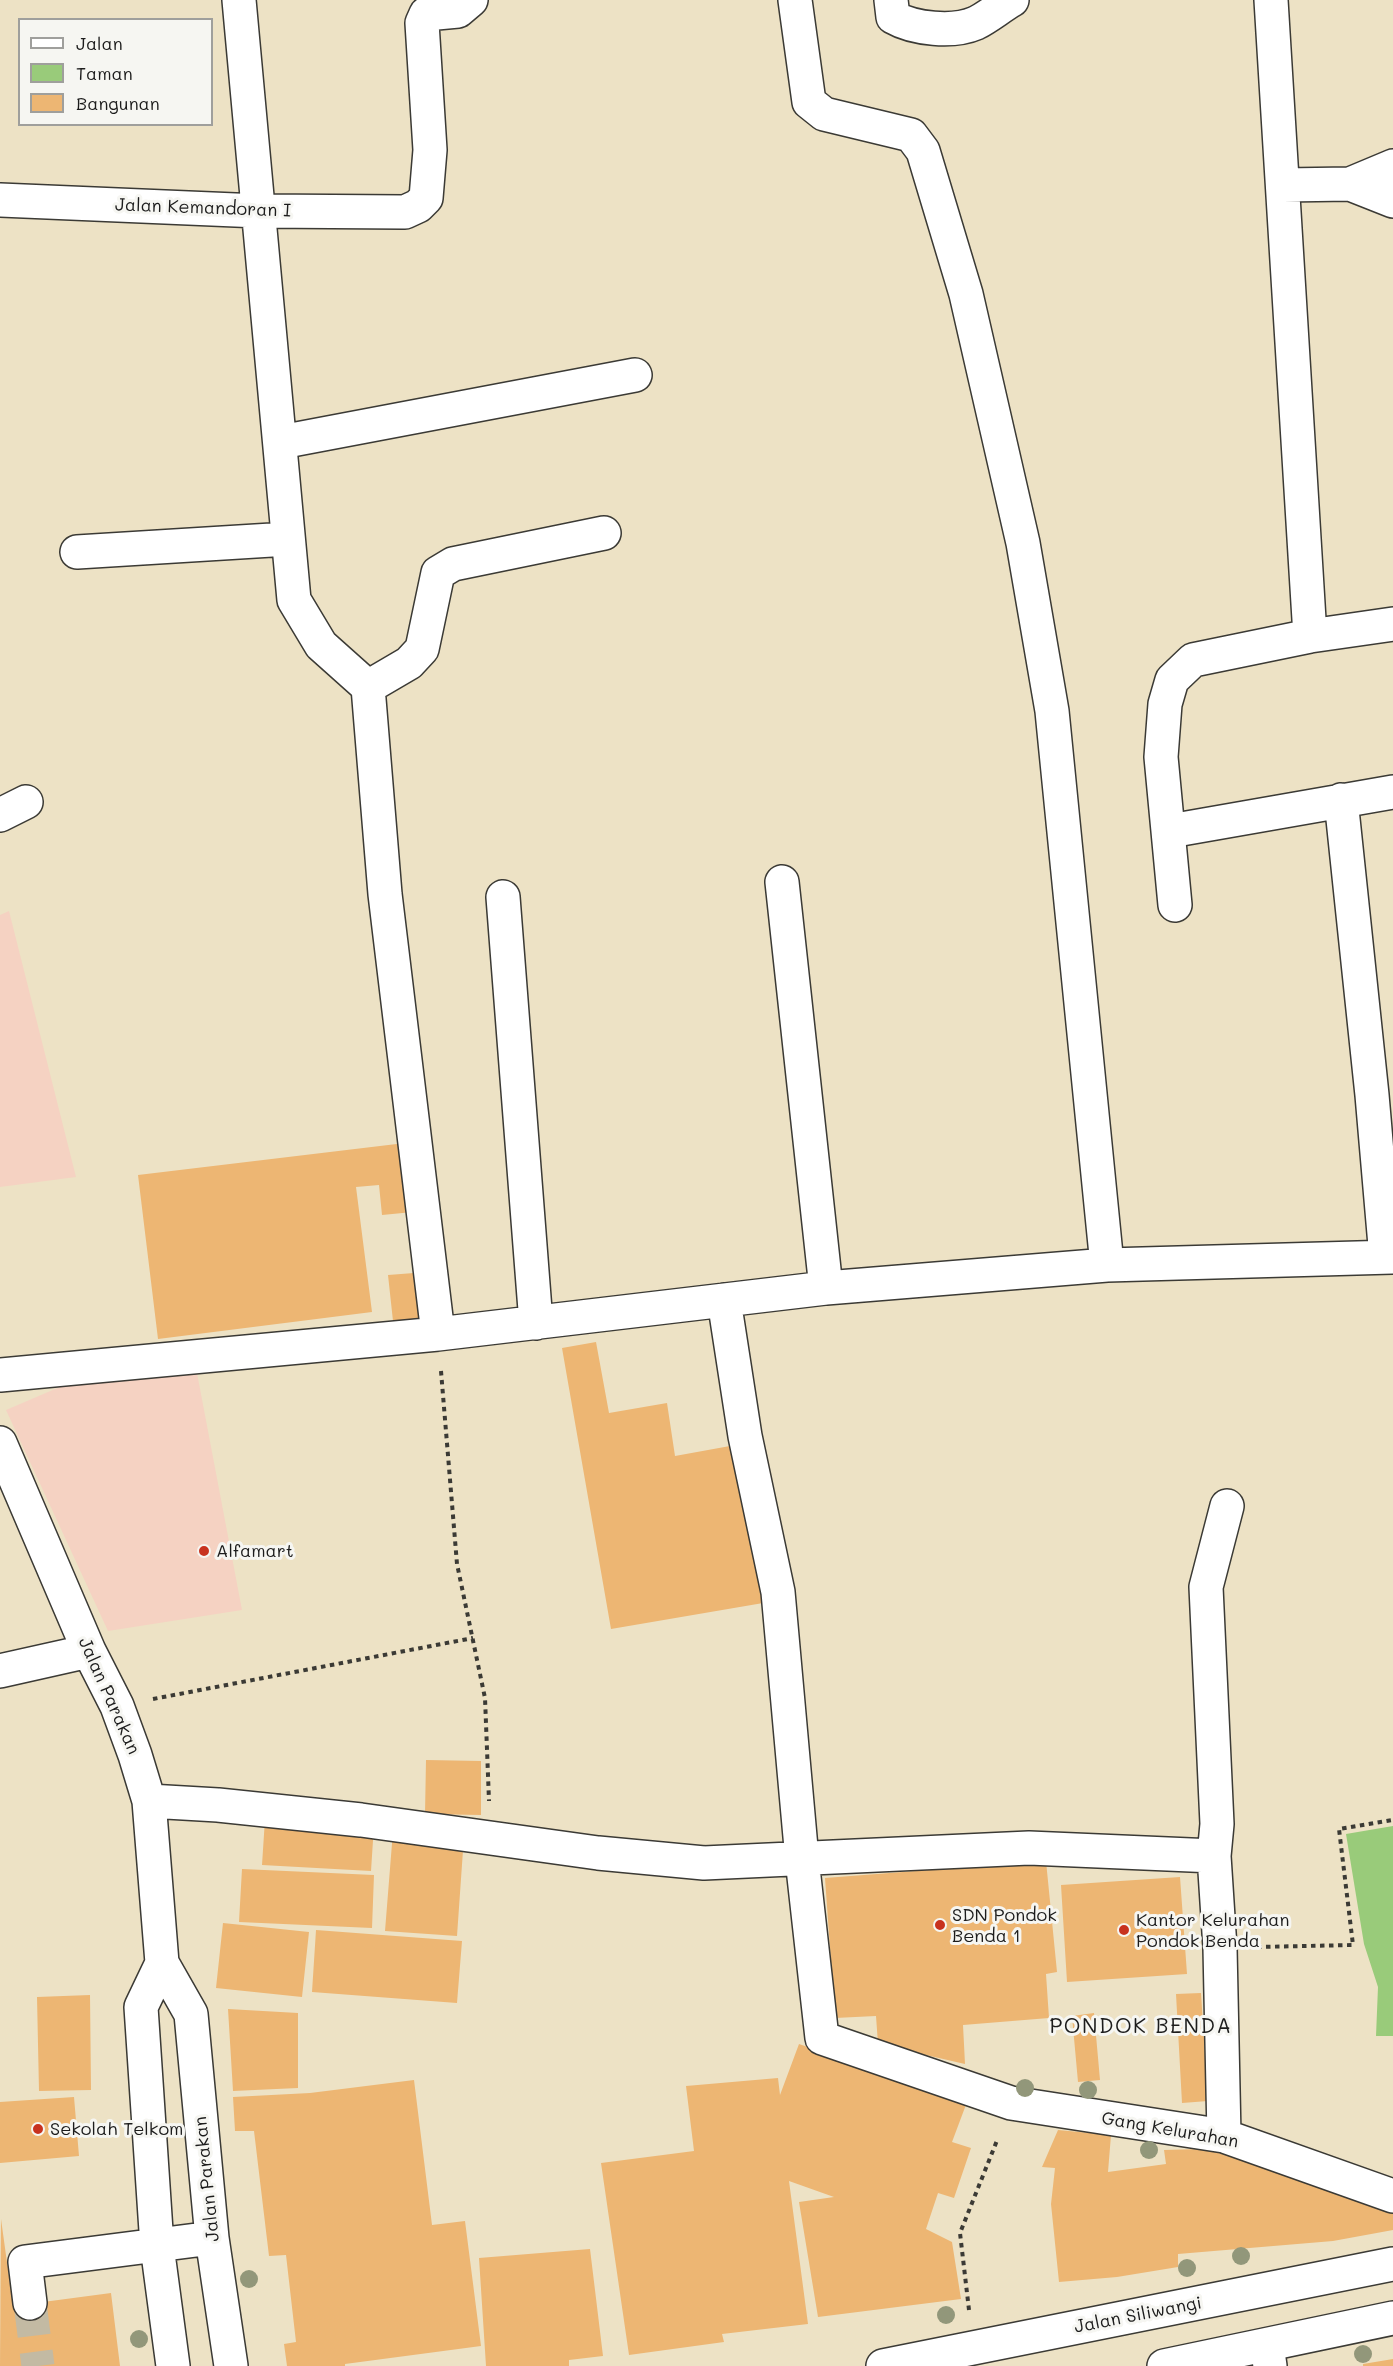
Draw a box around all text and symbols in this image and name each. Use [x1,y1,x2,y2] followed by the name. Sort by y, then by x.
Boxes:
[18,18,213,126] legend
[76,31,123,55] text: Jalan
[76,61,133,85] text: Taman
[76,91,160,115] text: Bangunan
[115,194,291,222] street label: Jalan Kemandoran I
[216,1540,294,1562] place label: Alfamart
[197,1544,211,1558] marker: Alfamart
[74,1634,144,1758] street label: Jalan Parakan
[952,1904,1057,1946] place label: SDN Pondok Benda 1
[1136,1909,1290,1952] place label: Kantor Kelurahan Pondok Benda
[933,1918,947,1932] marker: SDN Pondok Benda 1
[1117,1923,1131,1937] marker: Kantor Kelurahan Pondok Benda
[1049,2014,1233,2040] district label: PONDOK BENDA
[1100,2107,1240,2153] street label: Gang Kelurahan
[190,2115,224,2243] street label: Jalan Parakan
[50,2118,183,2140] place label: Sekolah Telkom
[31,2122,45,2136] marker: Sekolah Telkom
[1072,2292,1204,2338] street label: Jalan Siliwangi

